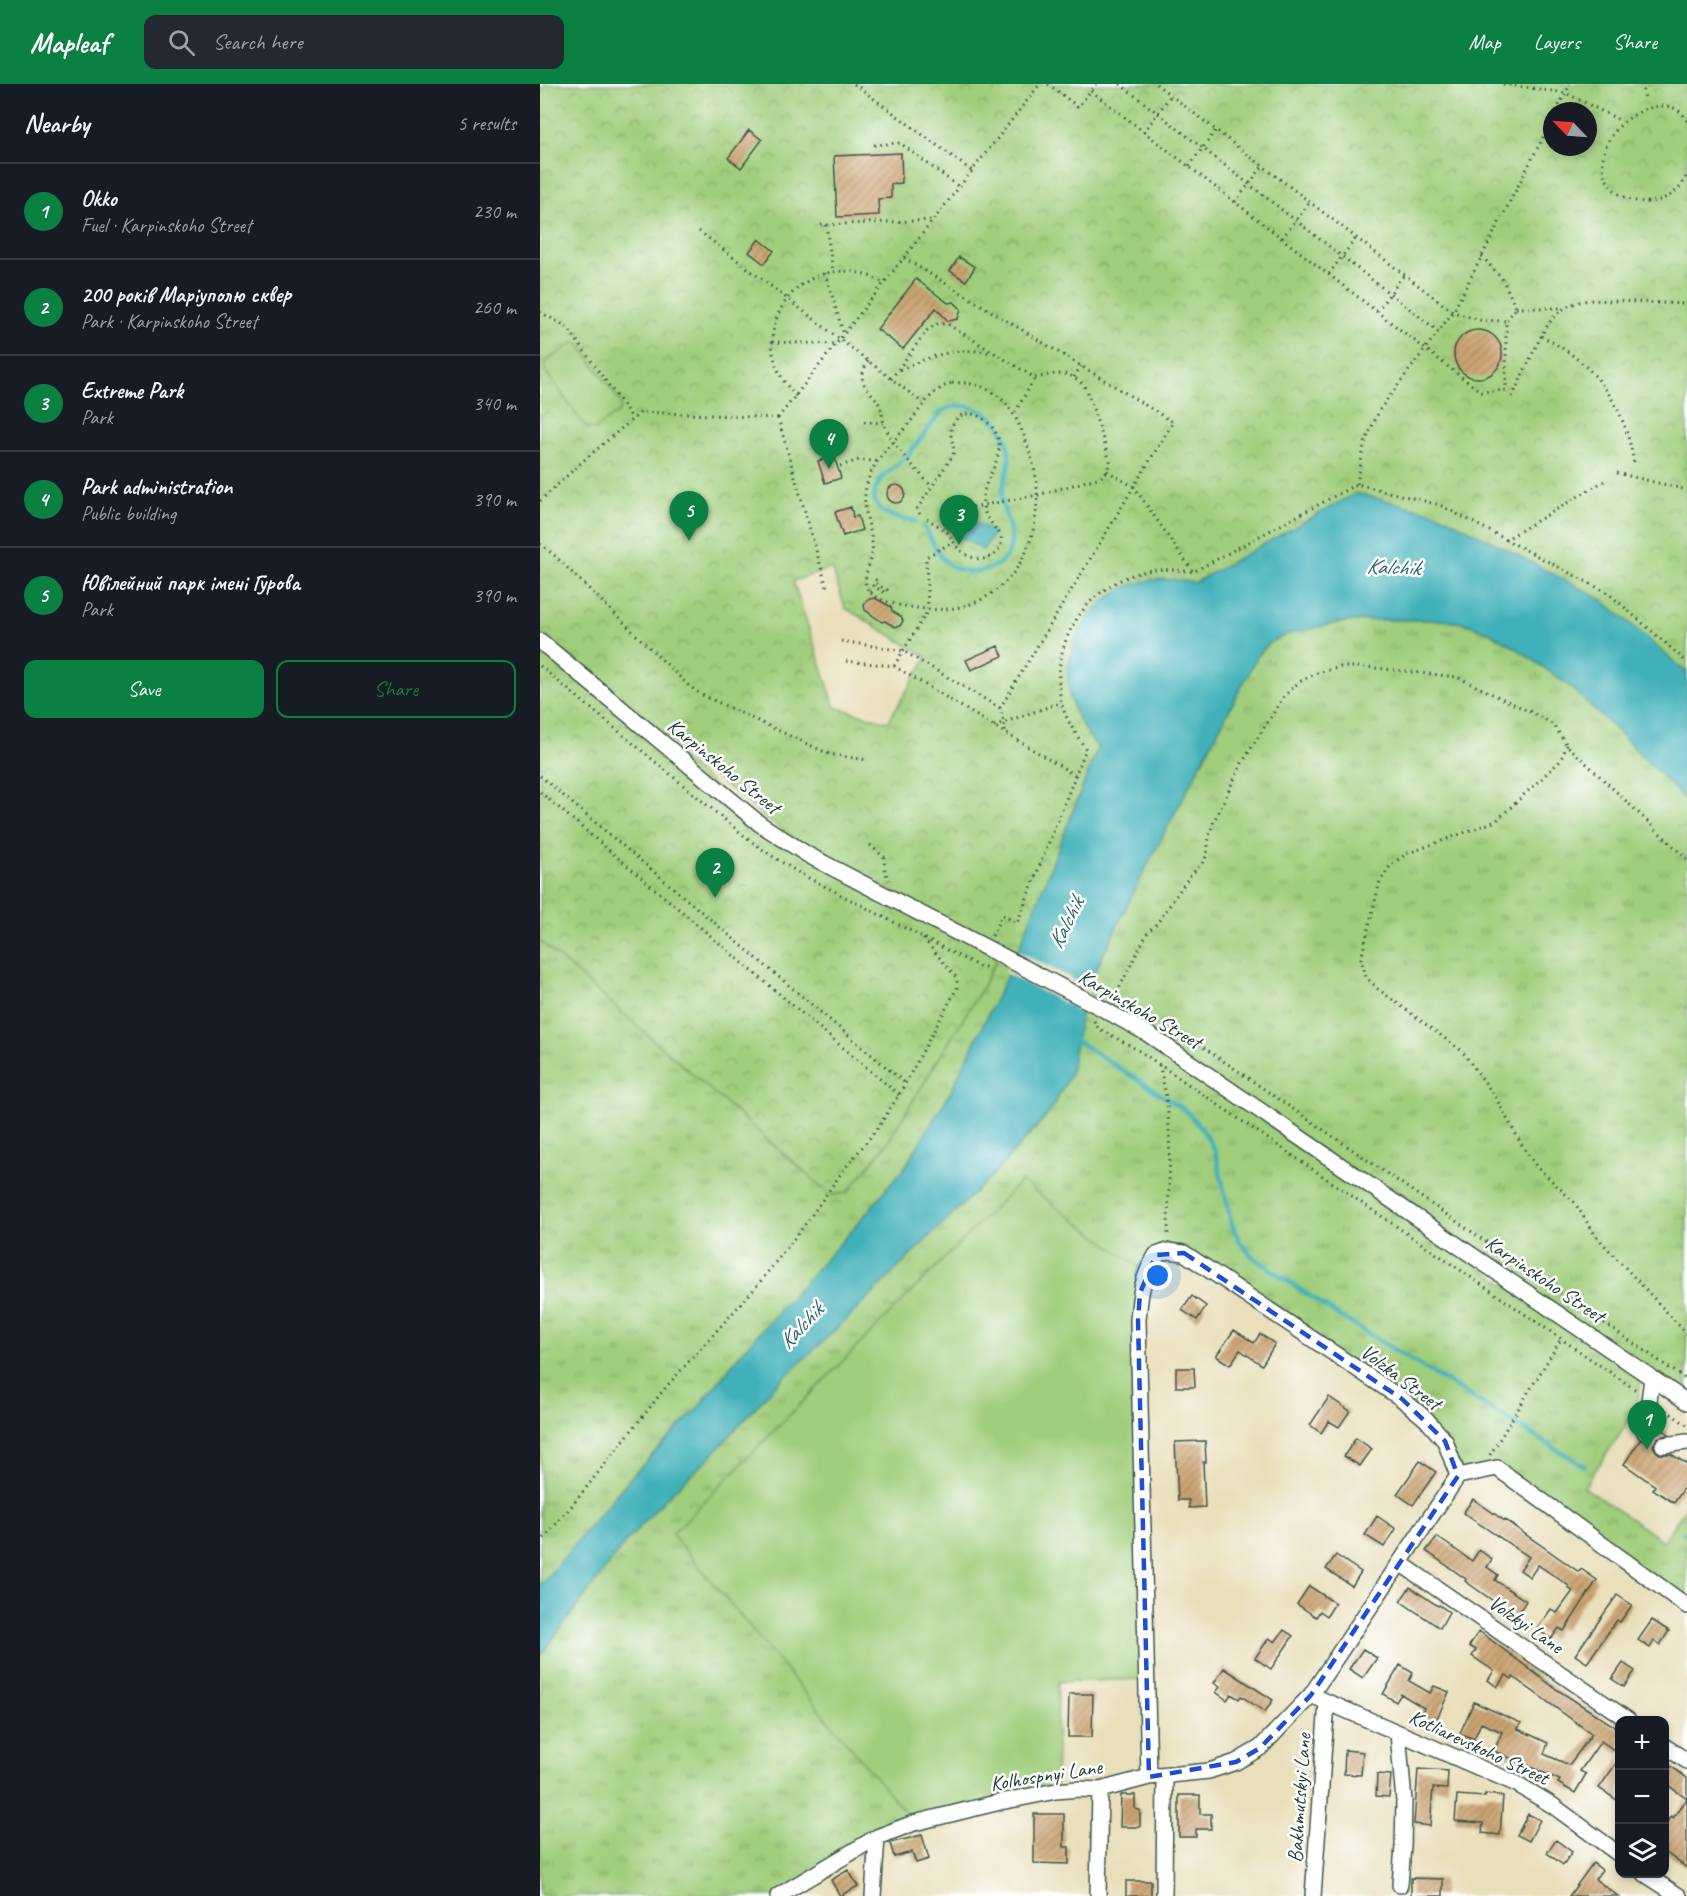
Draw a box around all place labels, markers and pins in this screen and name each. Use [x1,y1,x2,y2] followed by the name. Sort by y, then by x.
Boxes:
[810,420,848,469] pin: 4
[670,492,708,541] pin: 5
[940,496,978,545] pin: 3
[696,848,735,898] pin: 2
[1628,1400,1666,1450] pin: 1

